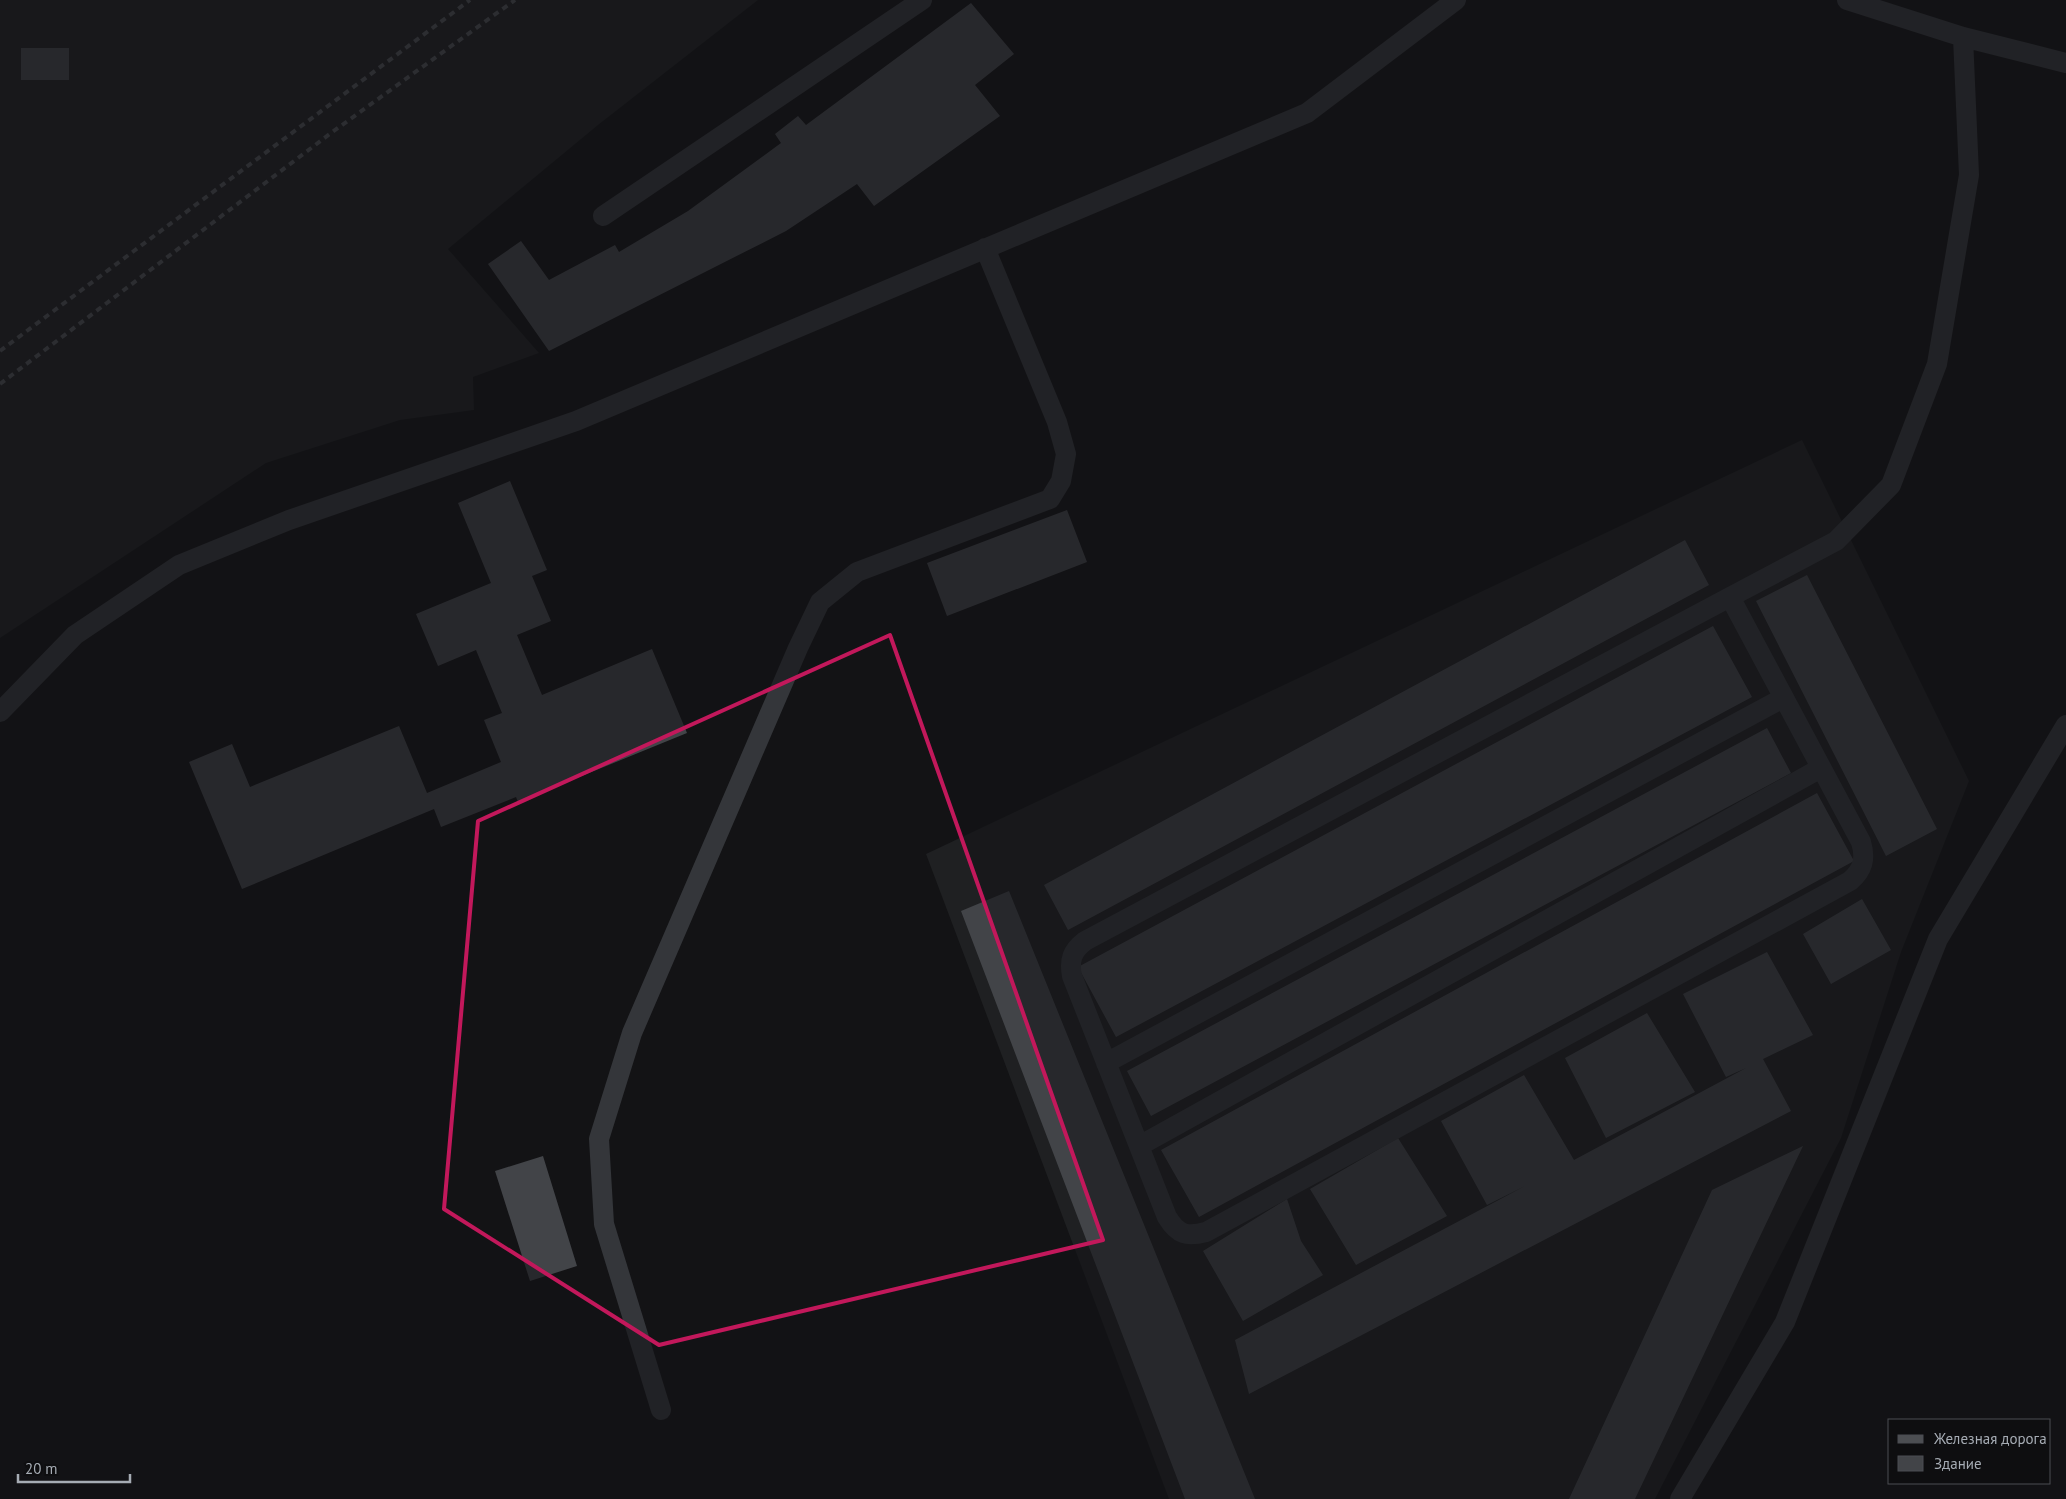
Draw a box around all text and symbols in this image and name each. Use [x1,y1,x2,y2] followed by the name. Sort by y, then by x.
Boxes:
[1888,1419,2051,1484] legend
[1933,1429,2047,1448] text: Железная дорога
[18,1452,130,1484] scale bar
[1934,1454,1982,1473] text: Здание
[25,1459,58,1478] text: 20 m

